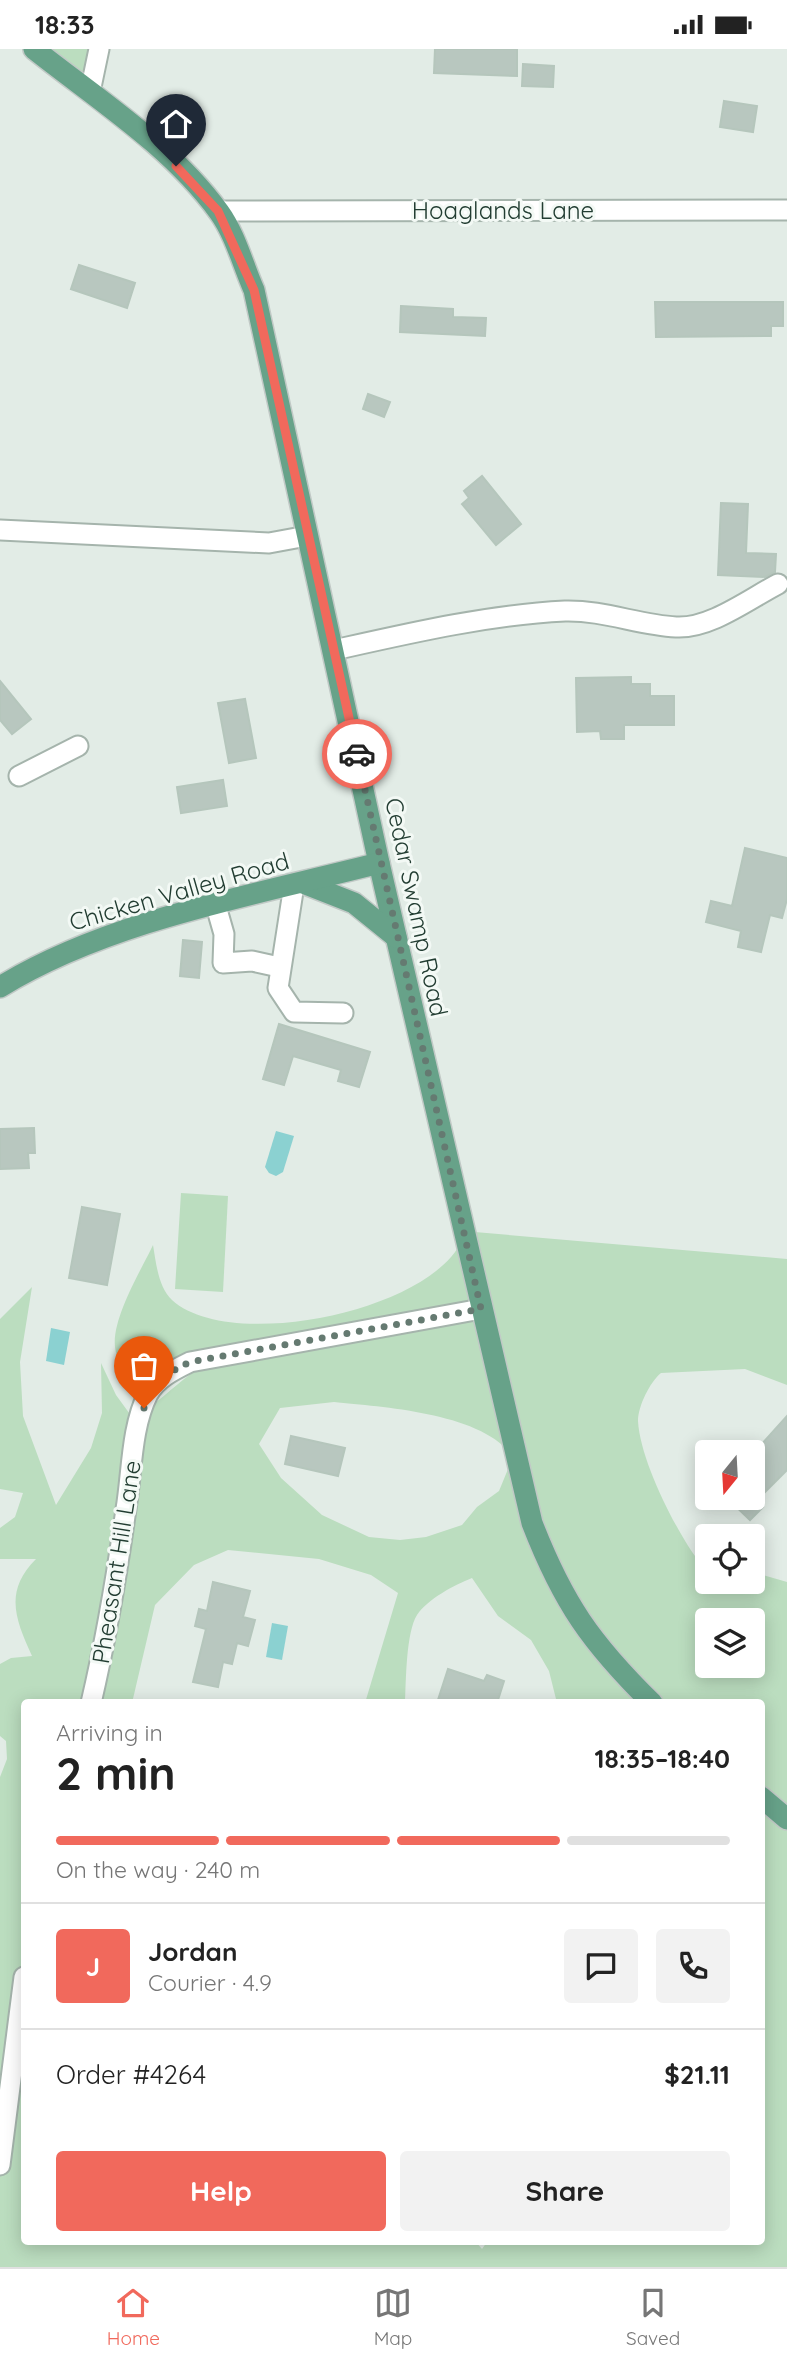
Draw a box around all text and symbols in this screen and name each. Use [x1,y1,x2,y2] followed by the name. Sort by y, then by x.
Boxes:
[35,8,94,41] text: 18:33
[146,94,206,166] pin
[157,105,195,143] icon: home
[412,195,594,225] street label: Hoaglands Lane
[322,719,392,789] courier
[338,735,376,773] icon: car
[379,795,455,1019] street label: Cedar Swamp Road
[66,845,292,937] street label: Chicken Valley Road
[114,1336,174,1408] pin
[125,1347,163,1385] icon: bag
[695,1440,765,1510] north arrow
[695,1440,765,1678] map controls
[85,1458,147,1666] street label: Pheasant Hill Lane
[695,1524,765,1594] button: locate
[695,1608,765,1678] button: layers
[56,1718,163,1747] text: Arriving in
[595,1742,730,1775] text: 18:35–18:40
[56,1744,176,1802] text: 2 min
[56,1855,260,1884] text: On the way · 240 m
[564,1929,638,2003] button: chat
[656,1929,730,2003] button: phone
[148,1935,237,1968] text: Jordan
[86,1950,100,1983] text: J
[148,1968,272,1997] text: Courier · 4.9
[56,2058,206,2091] text: Order #4264
[664,2058,730,2091] text: $21.11
[56,2151,386,2231] button: Help
[400,2151,730,2231] button: Share
[107,2284,160,2350] tab: Home
[374,2284,412,2350] tab: Map
[626,2284,680,2350] tab: Saved

